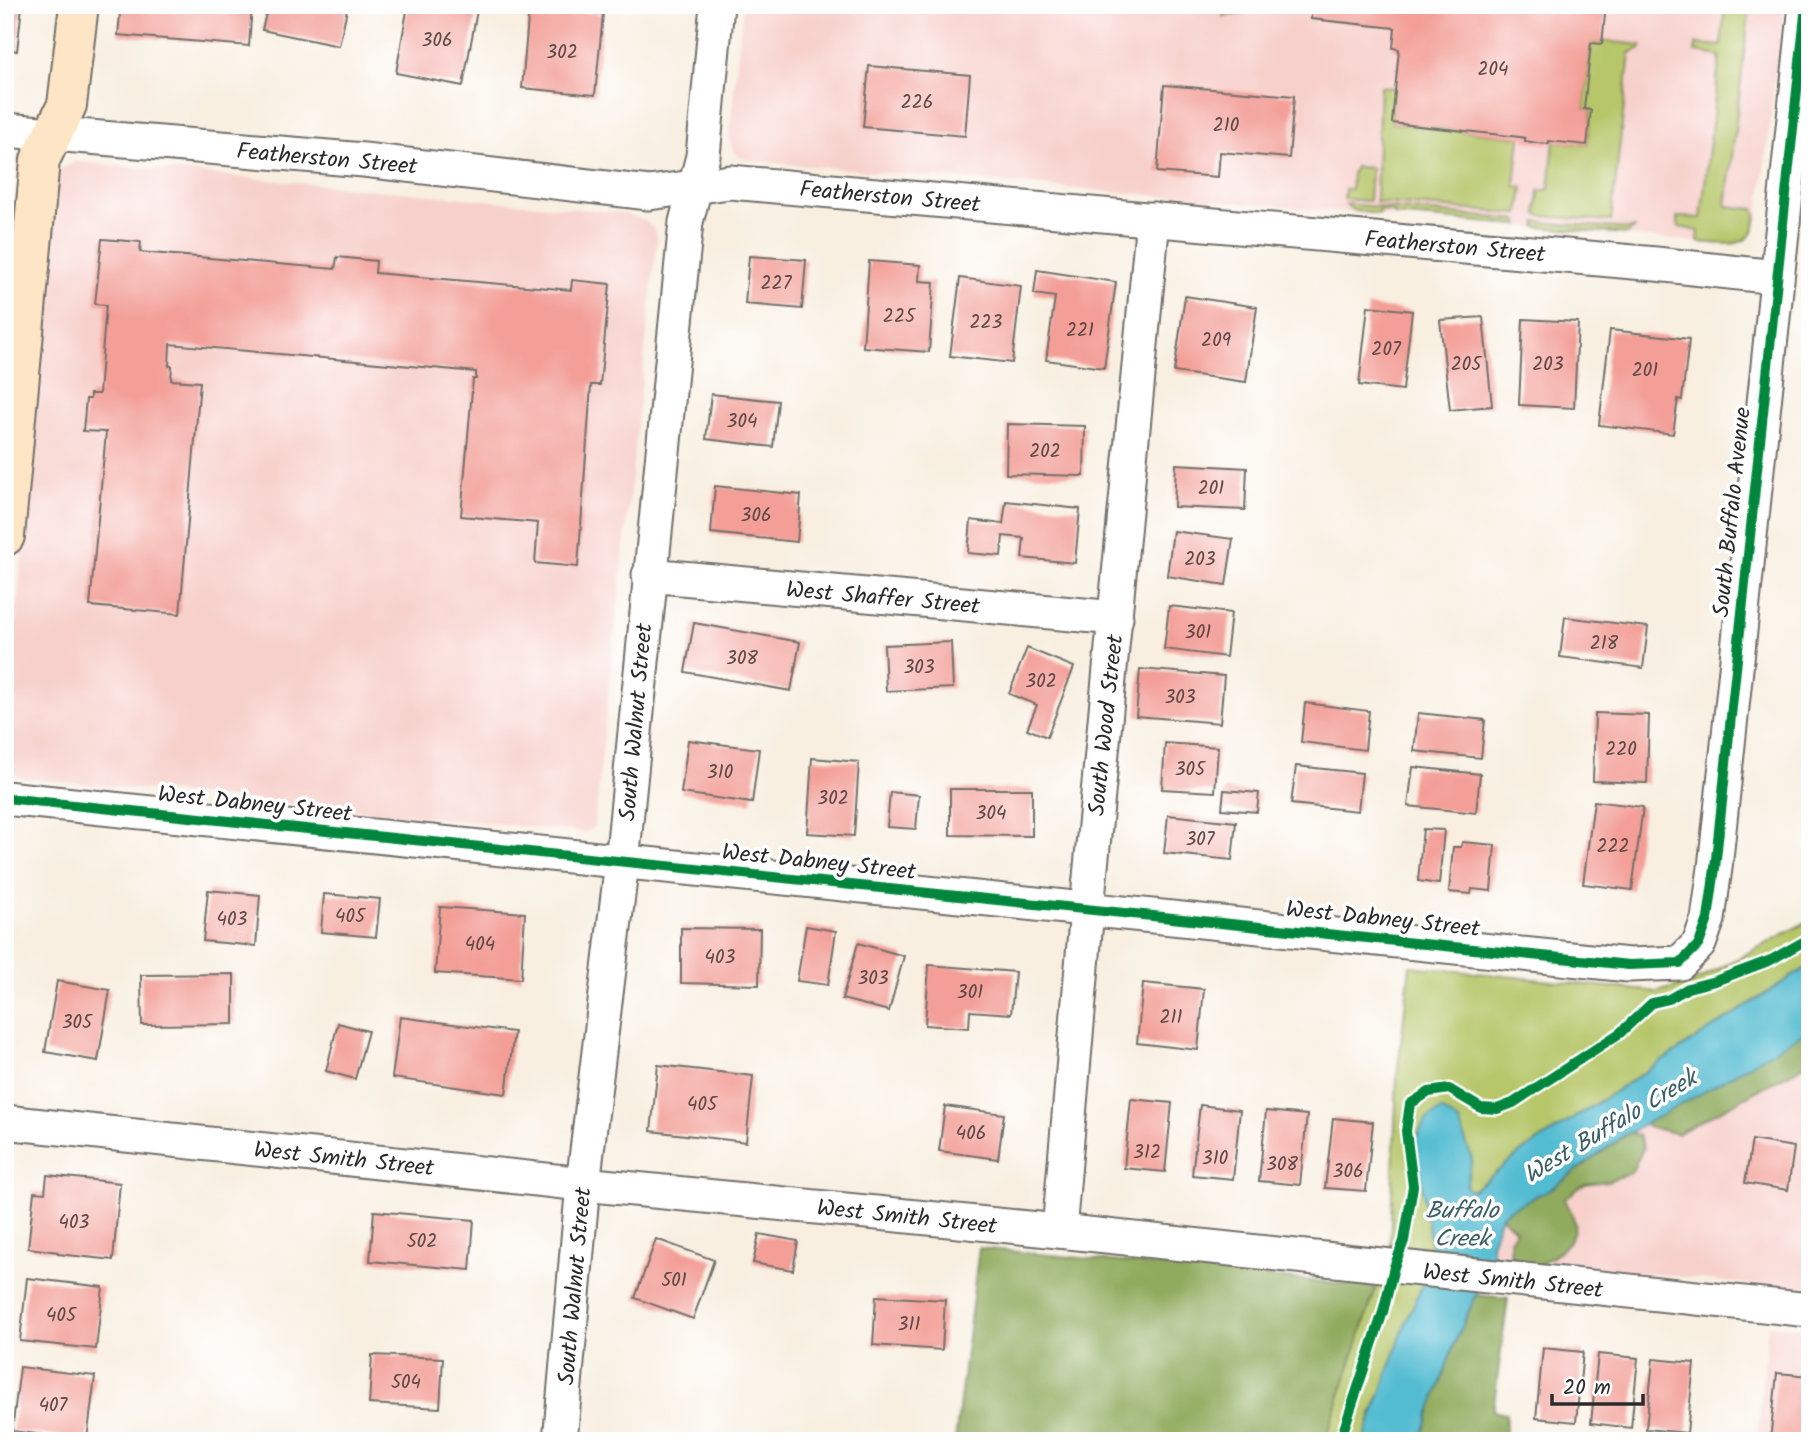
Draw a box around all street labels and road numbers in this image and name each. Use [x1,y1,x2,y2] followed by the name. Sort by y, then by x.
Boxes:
[235,134,420,186] street label: Featherston Street
[798,172,983,224] street label: Featherston Street
[1363,222,1548,274] street label: Featherston Street
[1704,405,1762,619] street label: South Buffalo Avenue
[784,573,982,625] street label: West Shaffer Street
[610,621,664,823] street label: South Walnut Street
[1080,632,1135,818] street label: South Wood Street
[156,777,355,833] street label: West Dabney Street
[720,835,919,891] street label: West Dabney Street
[1284,892,1483,948] street label: West Dabney Street
[252,1133,437,1187] street label: West Smith Street
[549,1185,603,1387] street label: South Walnut Street
[815,1191,1000,1245] street label: West Smith Street
[1421,1255,1606,1309] street label: West Smith Street

